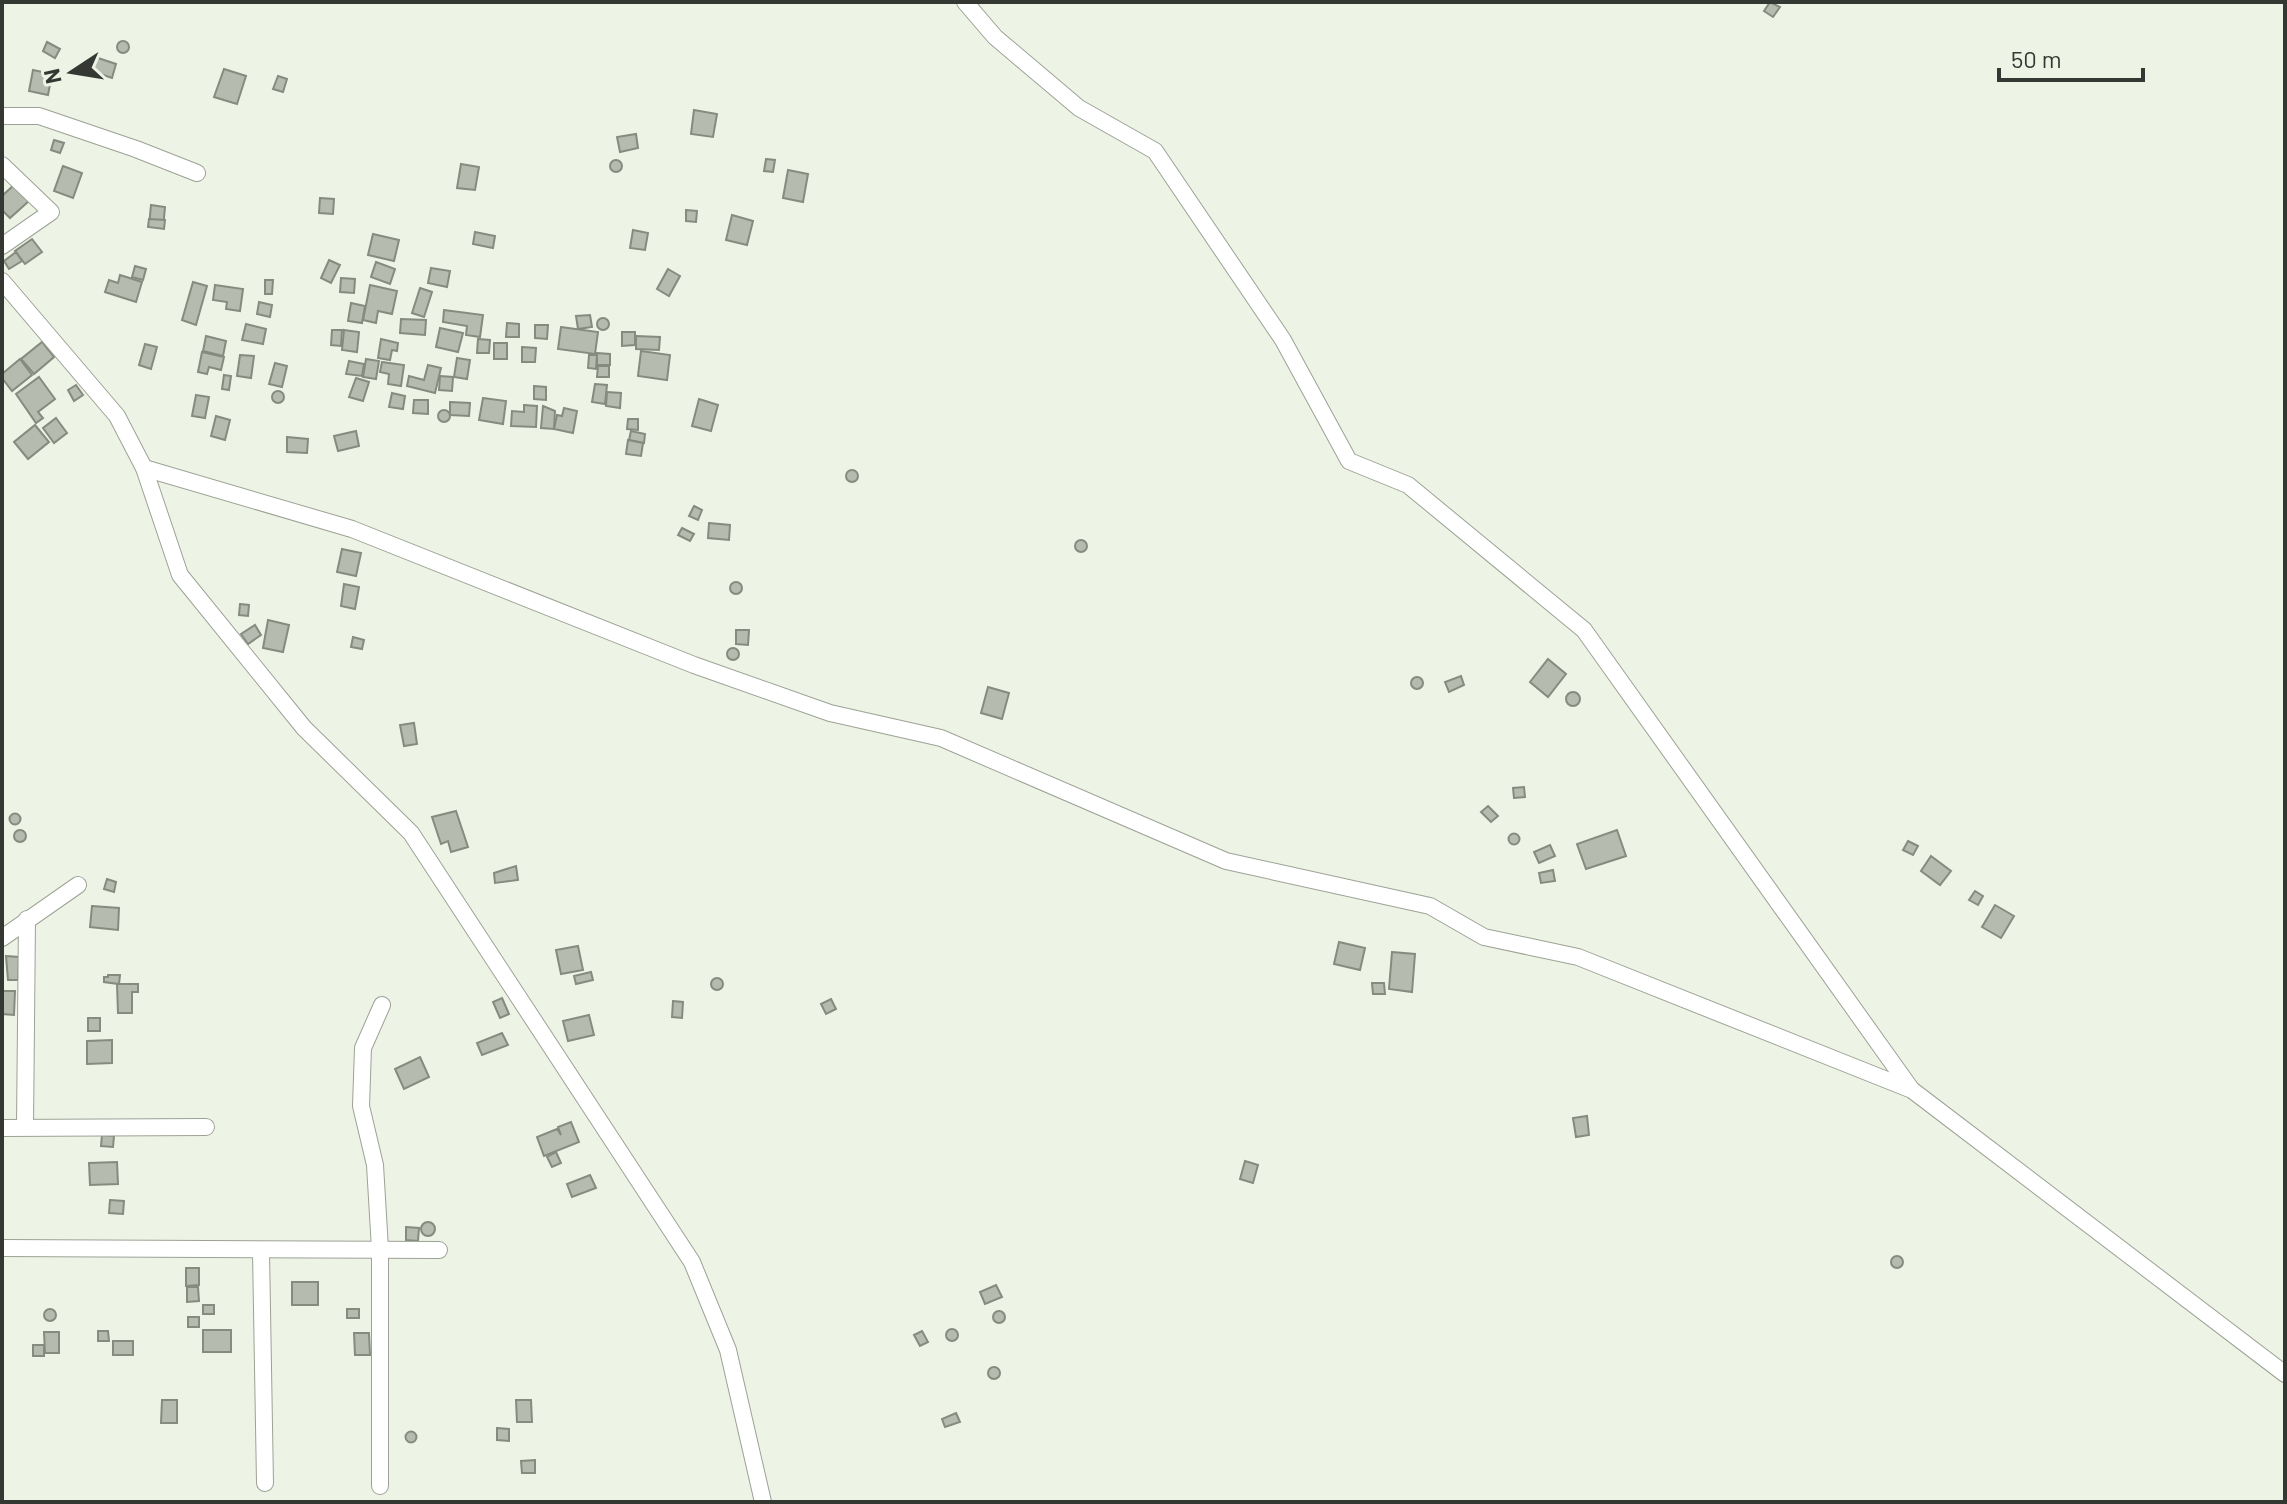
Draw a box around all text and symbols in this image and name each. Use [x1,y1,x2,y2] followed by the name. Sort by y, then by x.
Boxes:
[32,32,112,112] north arrow
[1999,32,2143,82] scale bar
[2011,44,2062,73] text: 50 m
[37,67,66,86] text: N

